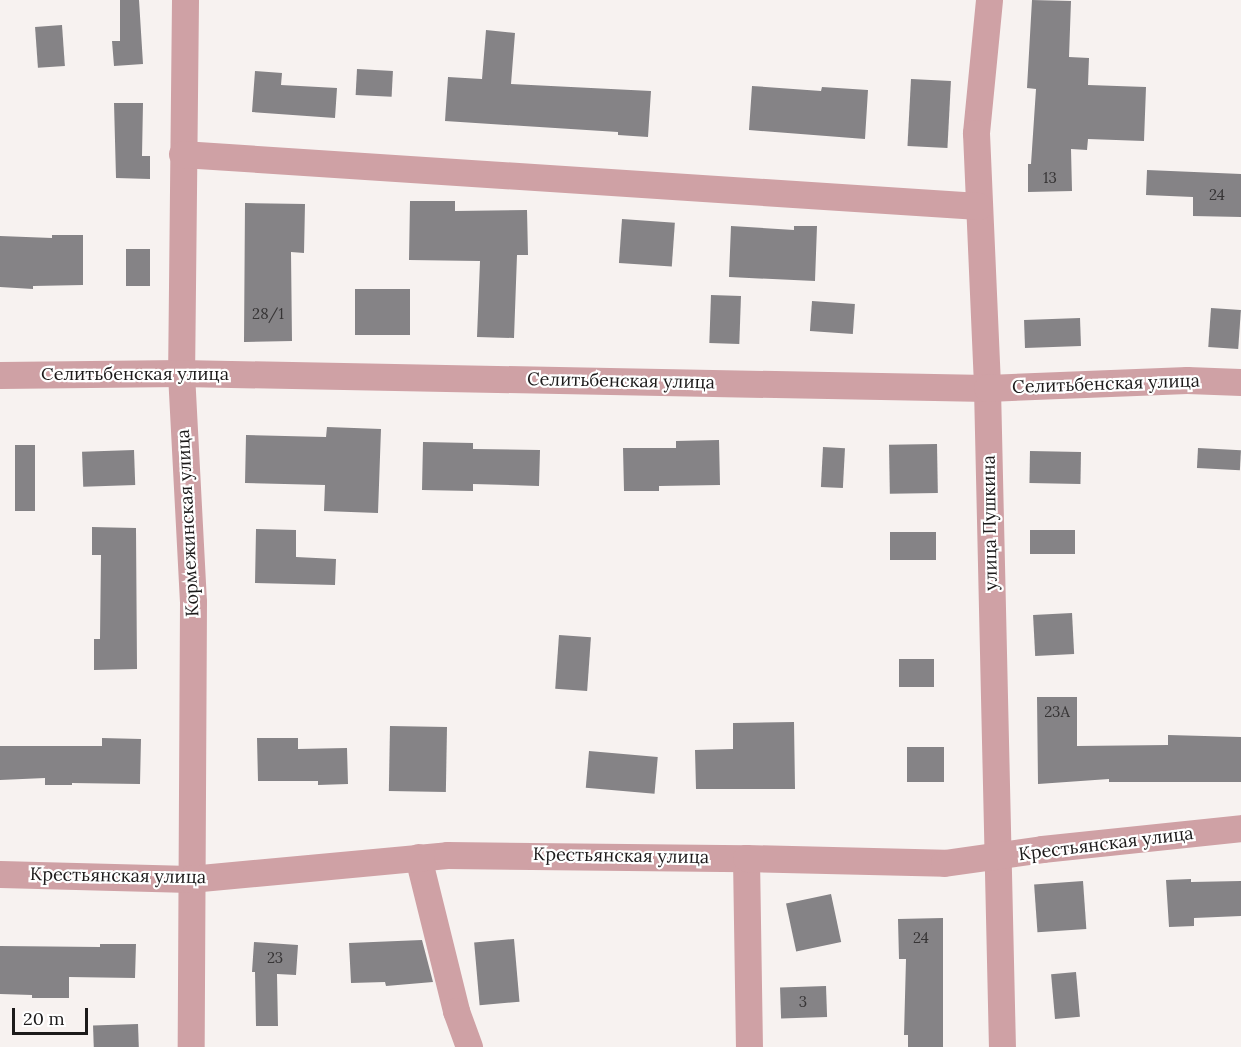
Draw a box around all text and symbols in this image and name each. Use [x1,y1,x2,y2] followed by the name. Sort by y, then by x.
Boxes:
[1043,169,1057,187] house number: 13
[1209,186,1225,204] house number: 24
[252,305,284,323] house number: 28/1
[41,363,229,385] street label: Селитьбенская улица
[527,369,715,393] street label: Селитьбенская улица
[1012,370,1200,398] street label: Селитьбенская улица
[172,429,204,617] street label: Кормежинская улица
[978,455,1002,591] street label: улица Пушкина
[1044,703,1070,721] house number: 23А
[1017,823,1195,865] street label: Крестьянская улица
[533,844,709,868] street label: Крестьянская улица
[30,864,206,888] street label: Крестьянская улица
[913,929,929,947] house number: 24
[267,949,283,967] house number: 23
[799,993,807,1011] house number: 3
[15,996,92,1034] scale bar
[23,1007,65,1030] text: 20 m

